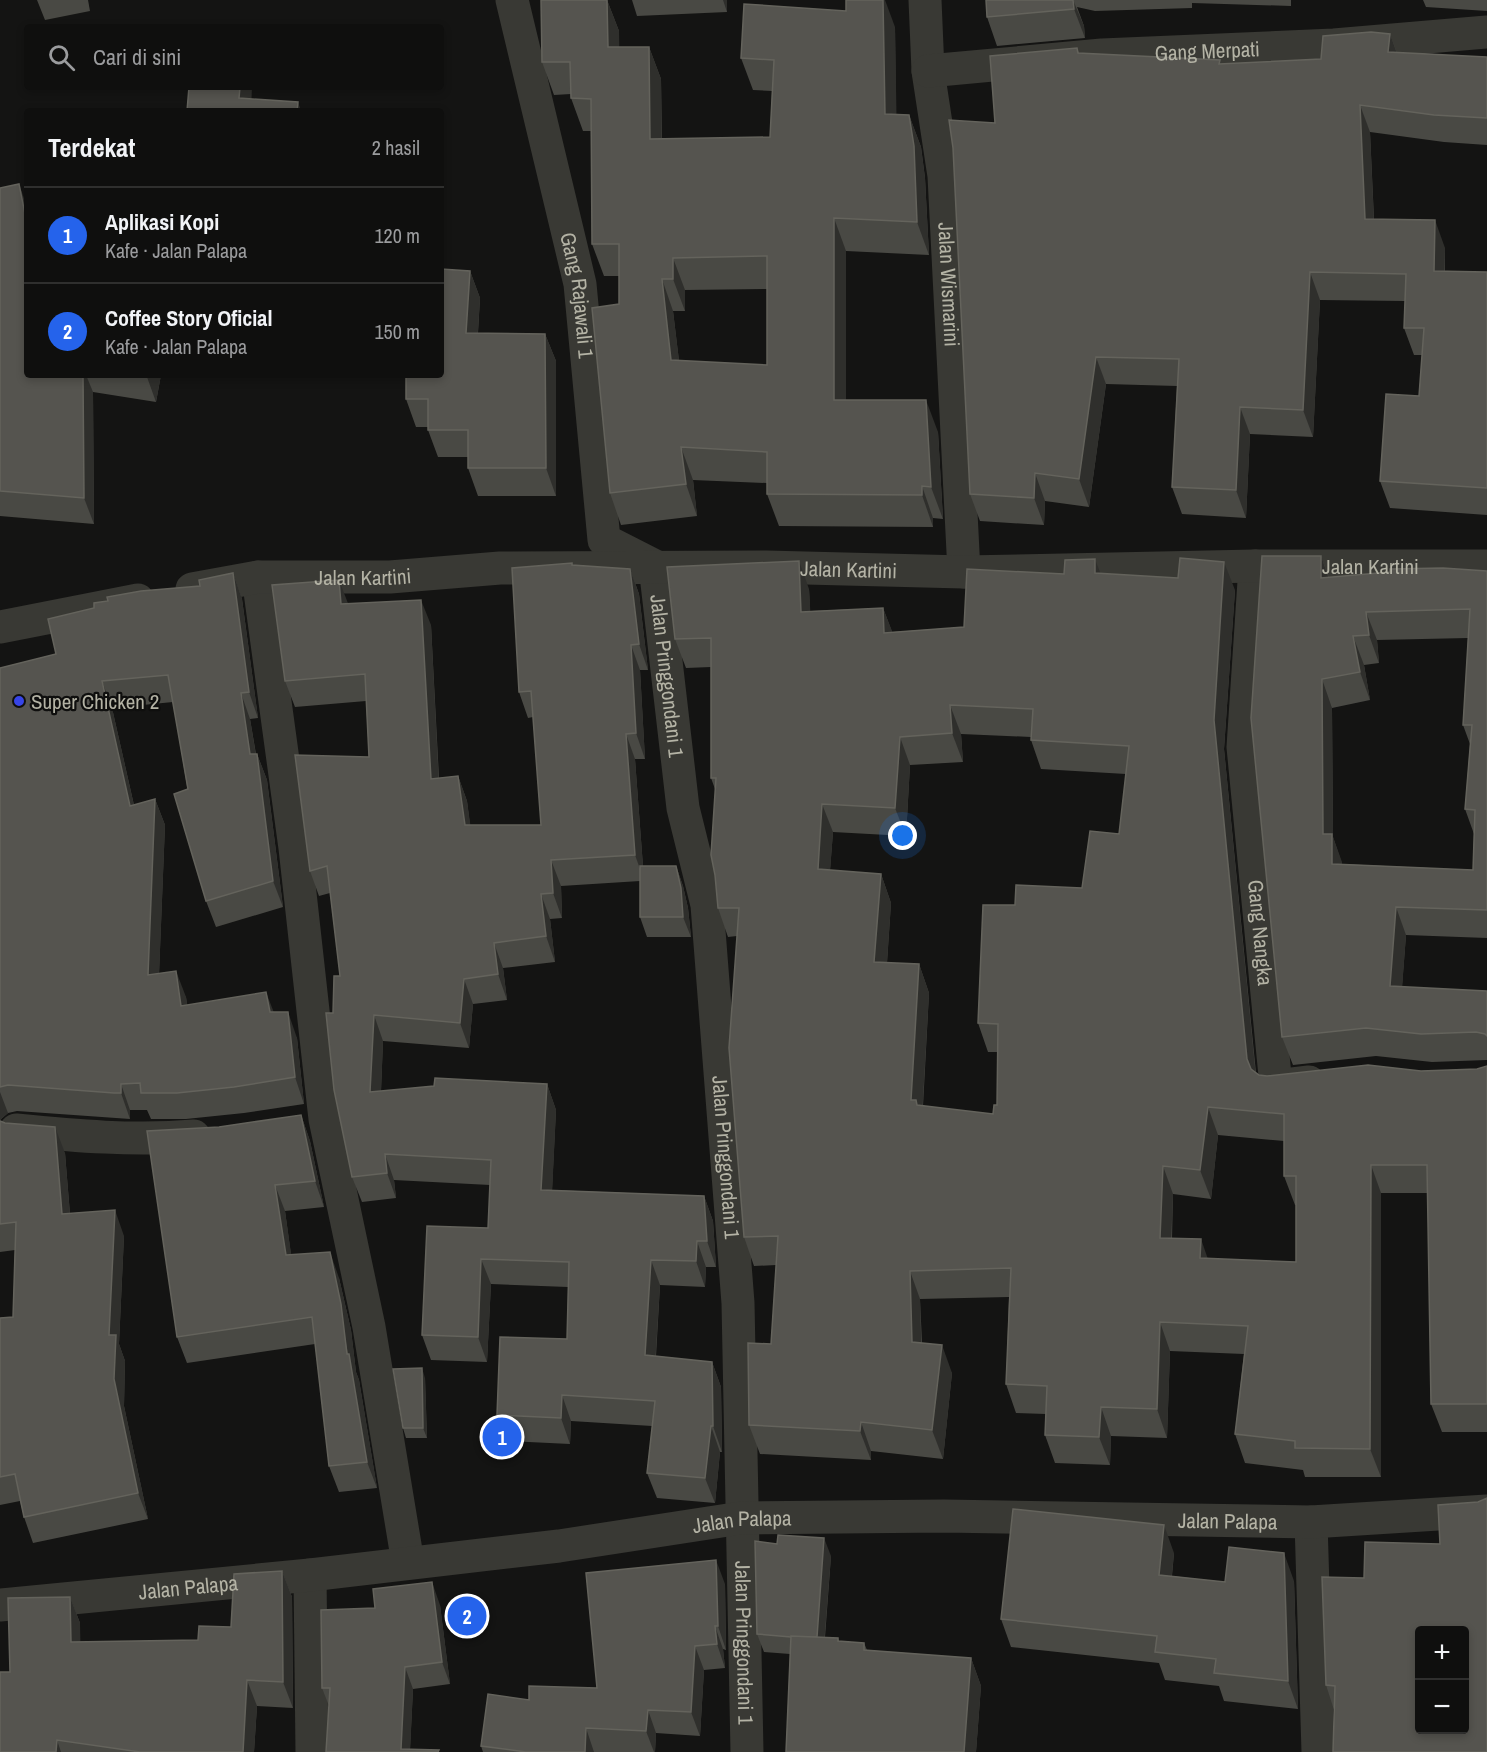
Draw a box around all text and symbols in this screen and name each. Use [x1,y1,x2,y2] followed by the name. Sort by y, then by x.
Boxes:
[24,24,444,90] search box
[1154,34,1260,67] street label: Gang Merpati
[45,41,78,74] icon: search
[93,42,181,72] text: Cari di sini
[48,130,135,165] text: Terdekat
[372,134,420,161] text: 2 hasil
[105,207,219,237] text: Aplikasi Kopi
[63,222,72,249] text: 1
[374,222,420,249] text: 120 m
[932,222,967,347] street label: Jalan Wismarini
[554,229,601,360] street label: Gang Rajawali 1
[105,237,247,264] text: Kafe · Jalan Palapa
[105,303,272,333] text: Coffee Story Oficial
[63,318,72,345] text: 2
[374,318,420,345] text: 150 m
[105,333,247,360] text: Kafe · Jalan Palapa
[1322,552,1419,581] street label: Jalan Kartini
[800,553,897,585] street label: Jalan Kartini
[315,561,412,592] street label: Jalan Kartini
[644,593,692,759] street label: Jalan Pringgondani 1
[31,687,159,716] place label: Super Chicken 2
[12,694,26,708] marker: Super Chicken 2
[888,821,917,850] your location
[1241,878,1281,987] street label: Gang Nangka
[706,1075,748,1241] street label: Jalan Pringgondani 1
[482,1414,522,1460] pin: 1
[690,1503,792,1540] street label: Jalan Palapa
[1178,1505,1278,1536] street label: Jalan Palapa
[729,1561,761,1725] street label: Jalan Pringgondani 1
[137,1568,240,1606] street label: Jalan Palapa
[448,1594,486,1638] pin: 2
[1415,1626,1469,1734] map controls
[1415,1626,1469,1680] button: +
[1415,1680,1469,1734] button: −

